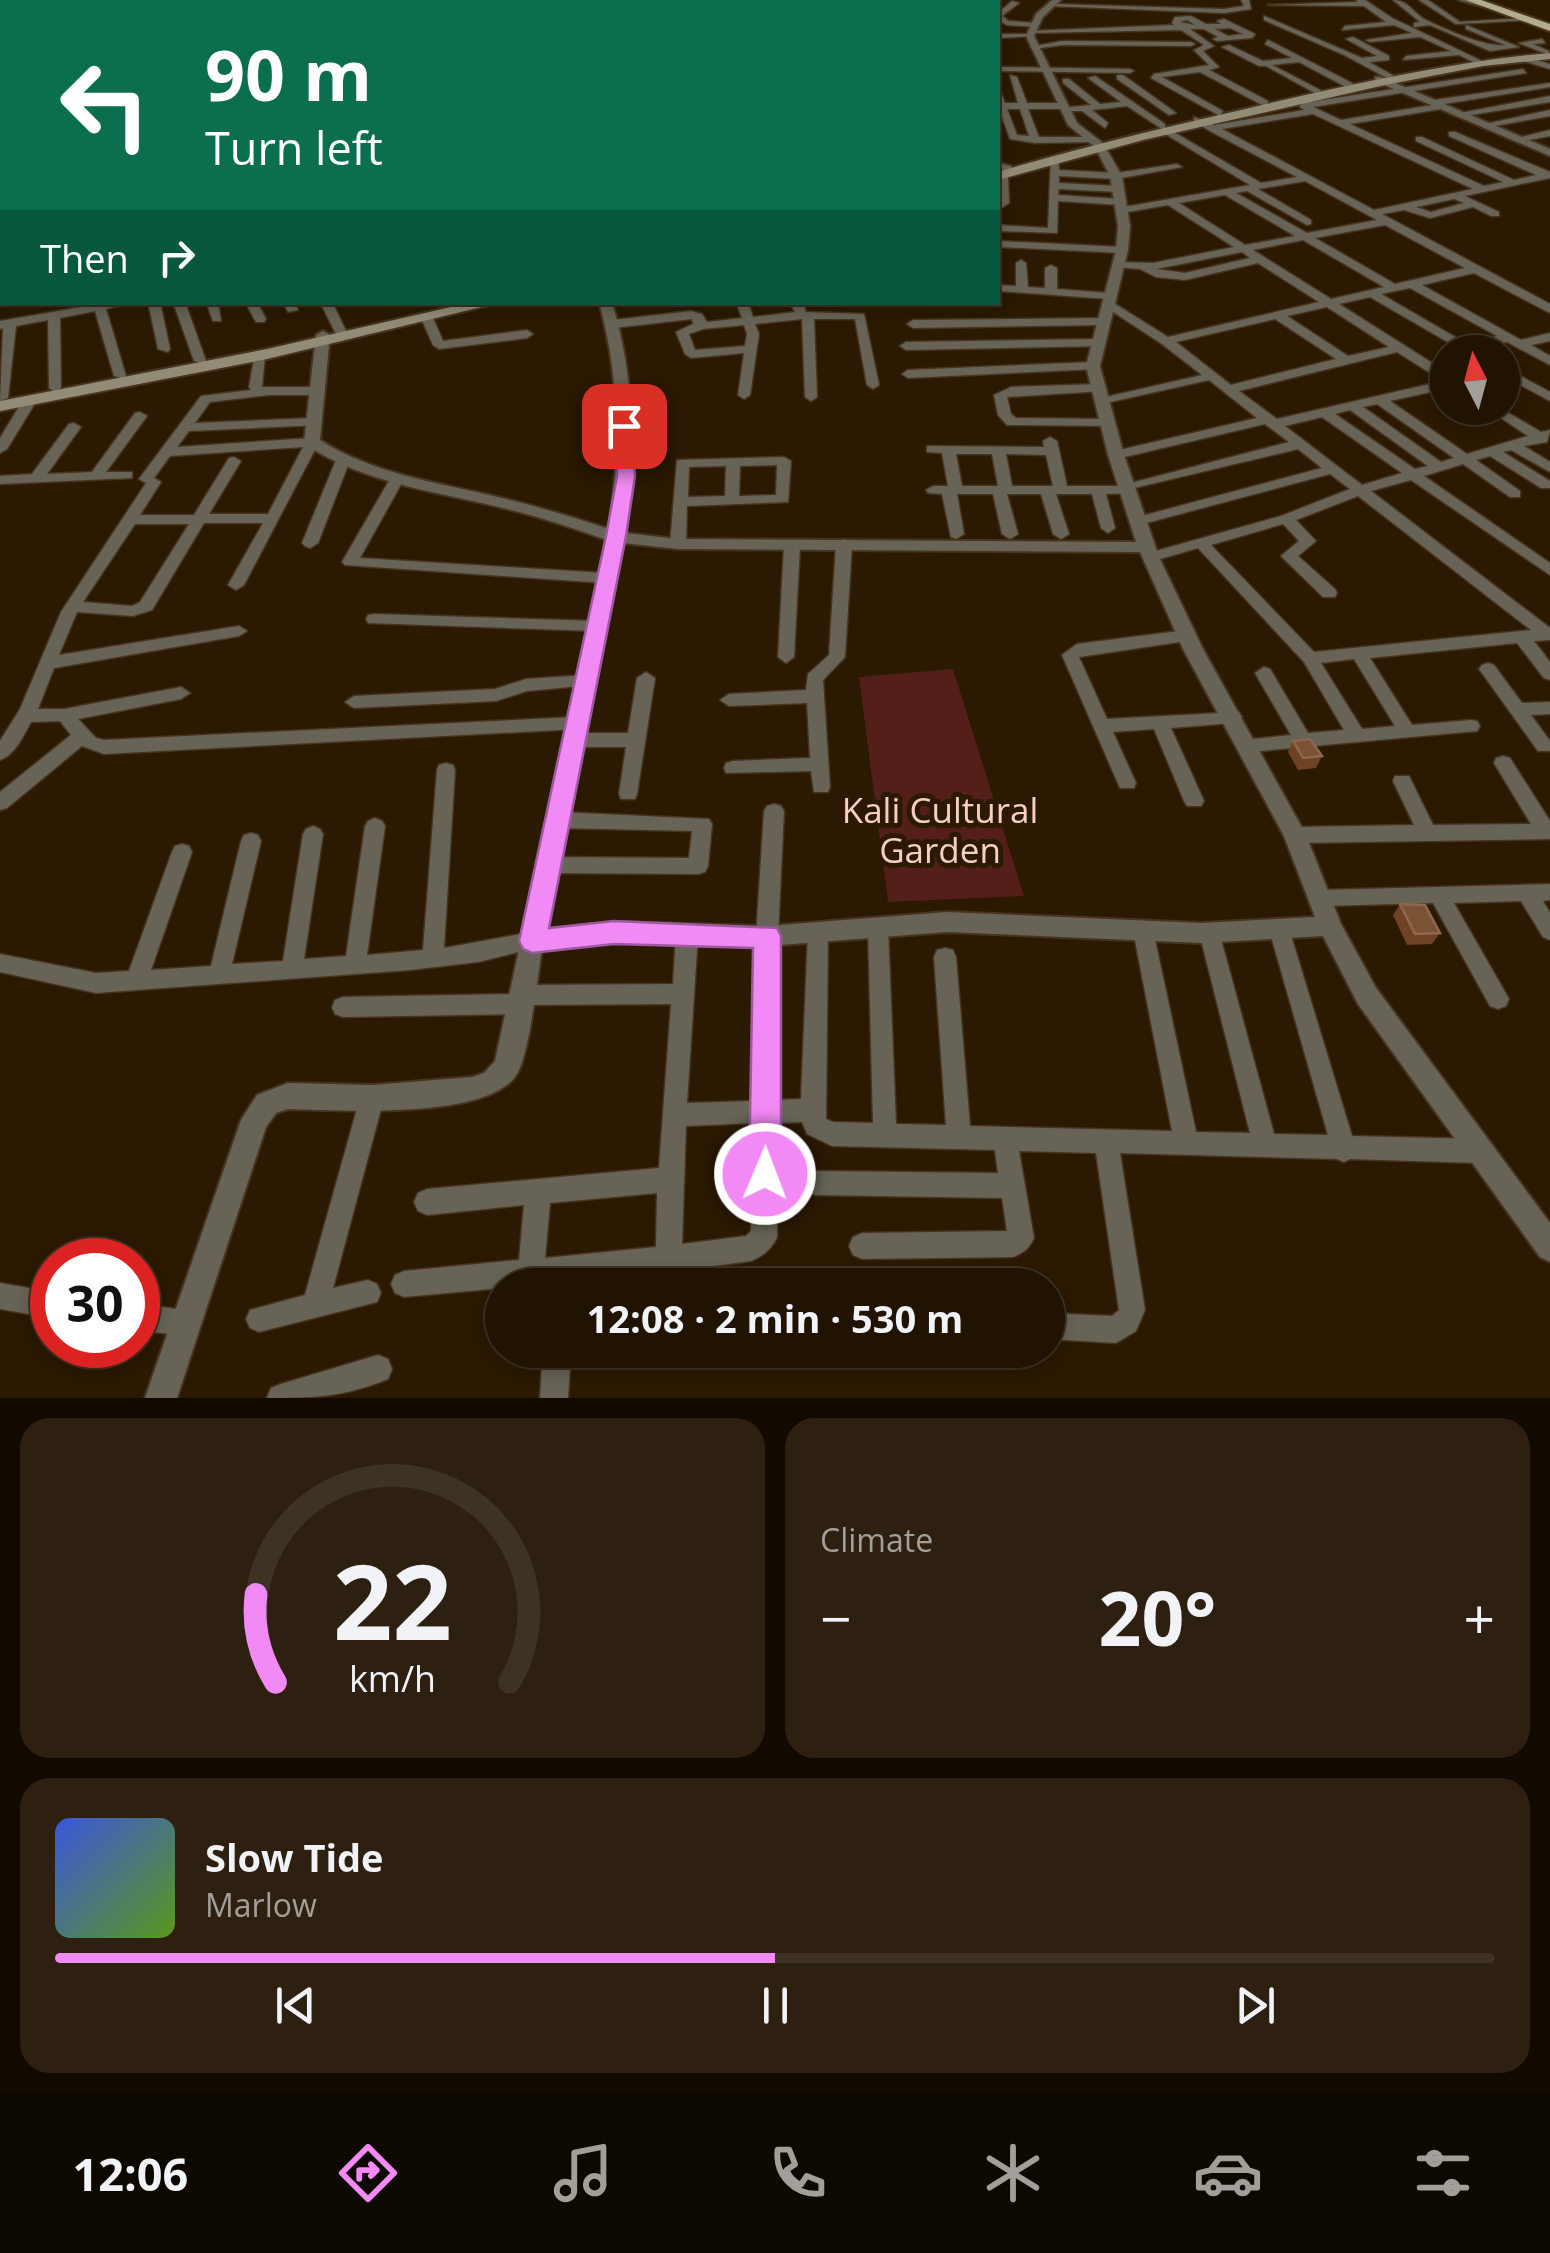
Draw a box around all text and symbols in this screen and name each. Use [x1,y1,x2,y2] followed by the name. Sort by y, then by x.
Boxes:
[205,26,372,122] text: 90 m
[40,40,170,170] icon: left
[205,117,383,178] text: Turn left
[149,230,204,285] icon: right
[40,232,129,284] text: Then
[1430,335,1520,425] north arrow
[1430,335,1520,425] map controls
[582,384,667,469] pin
[597,399,652,454] icon: arrive
[842,786,1038,873] park label: Kali Cultural Garden
[713,1122,817,1226] position arrow
[30,1238,160,1368] speed limit sign: 30
[587,1292,963,1344] text: 12:08 · 2 min · 530 m
[820,1518,933,1561] text: Climate
[333,1529,452,1670] text: 22
[1099,1566,1216,1668] text: 20°
[820,1580,851,1655] text: −
[1464,1580,1495,1655] text: +
[349,1654,436,1702] text: km/h
[205,1831,384,1883] text: Slow Tide
[205,1883,317,1926] text: Marlow
[268,1978,323,2033] icon: previous
[748,1978,803,2033] icon: pause
[1228,1978,1283,2033] icon: next
[333,2138,403,2208] icon: directions
[548,2138,618,2208] icon: music
[763,2138,833,2208] icon: phone
[978,2138,1048,2208] icon: climate
[1193,2138,1263,2208] icon: car
[1408,2138,1478,2208] icon: filters
[72,2143,188,2204] text: 12:06

